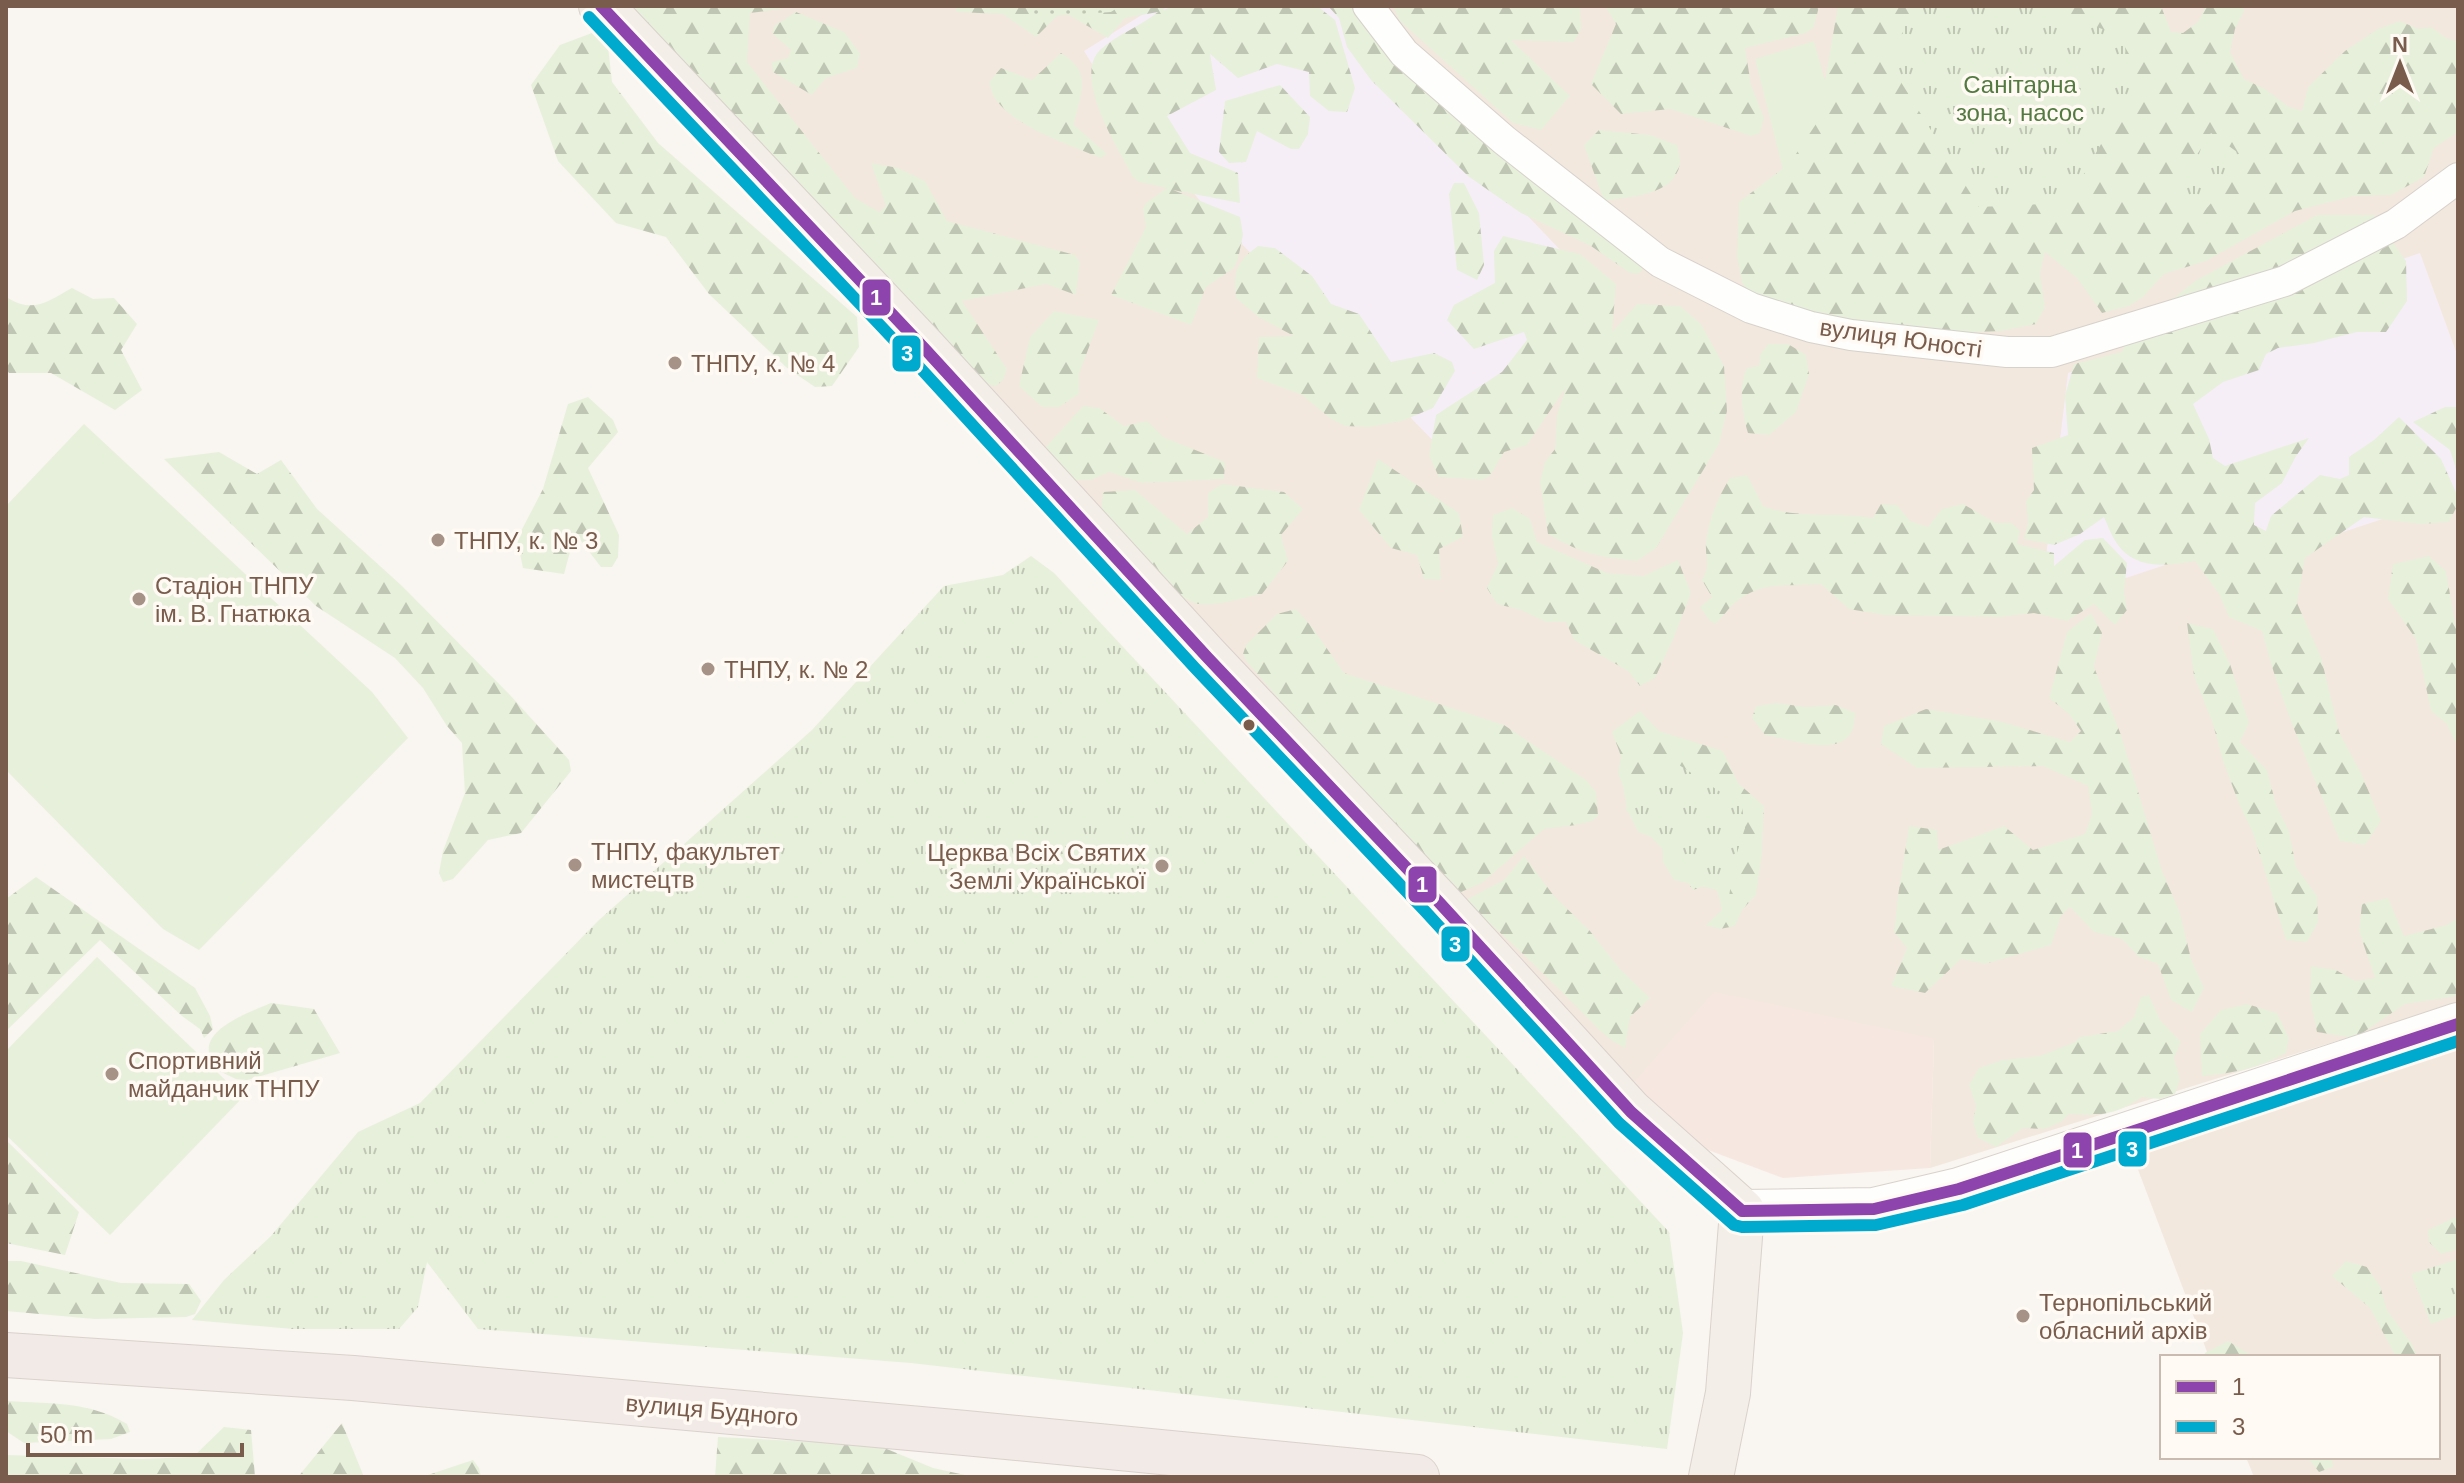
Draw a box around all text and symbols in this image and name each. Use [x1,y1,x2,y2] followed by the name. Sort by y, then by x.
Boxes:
[2360,24,2440,104] north arrow
[2392,32,2408,57] text: N
[1956,71,2084,126] park label: Санітарна зона, насос
[861,278,892,317] line badge: 1
[870,285,882,310] text: 1
[1818,313,1984,363] street label: вулиця Юності
[891,334,922,373] line badge: 3
[901,341,913,366] text: 3
[691,350,835,377] place label: ТНПУ, к. № 4
[666,354,684,372] marker: ТНПУ, к. № 4
[454,527,598,554] place label: ТНПУ, к. № 3
[429,531,447,549] marker: ТНПУ, к. № 3
[155,572,314,627] place label: Стадіон ТНПУ ім. В. Гнатюка
[130,590,148,608] marker: Стадіон ТНПУ ім. В. Гнатюка
[724,656,868,683] place label: ТНПУ, к. № 2
[699,660,717,678] marker: ТНПУ, к. № 2
[1241,717,1257,733] unlabelled marker
[591,838,780,893] place label: ТНПУ, факультет мистецтв
[927,839,1146,894] place label: Церква Всіх Святих Землі Української
[566,856,584,874] marker: ТНПУ, факультет мистецтв
[1153,857,1171,875] marker: Церква Всіх Святих Землі Української
[1407,865,1438,904] line badge: 1
[1416,872,1428,897] text: 1
[1440,925,1471,963] line badge: 3
[1449,932,1461,957] text: 3
[128,1047,320,1102] place label: Спортивний майданчик ТНПУ
[103,1065,121,1083] marker: Спортивний майданчик ТНПУ
[2117,1130,2148,1168] line badge: 3
[2062,1131,2093,1169] line badge: 1
[2126,1137,2138,1162] text: 3
[2071,1138,2083,1163] text: 1
[2039,1289,2212,1344] place label: Тернопільський обласний архів
[2014,1307,2032,1325] marker: Тернопільський обласний архів
[2160,1355,2440,1459] legend
[2232,1373,2245,1400] text: 1
[625,1389,799,1431] street label: вулиця Будного
[28,1407,242,1457] scale bar
[2232,1413,2245,1440] text: 3
[40,1421,93,1448] text: 50 m

